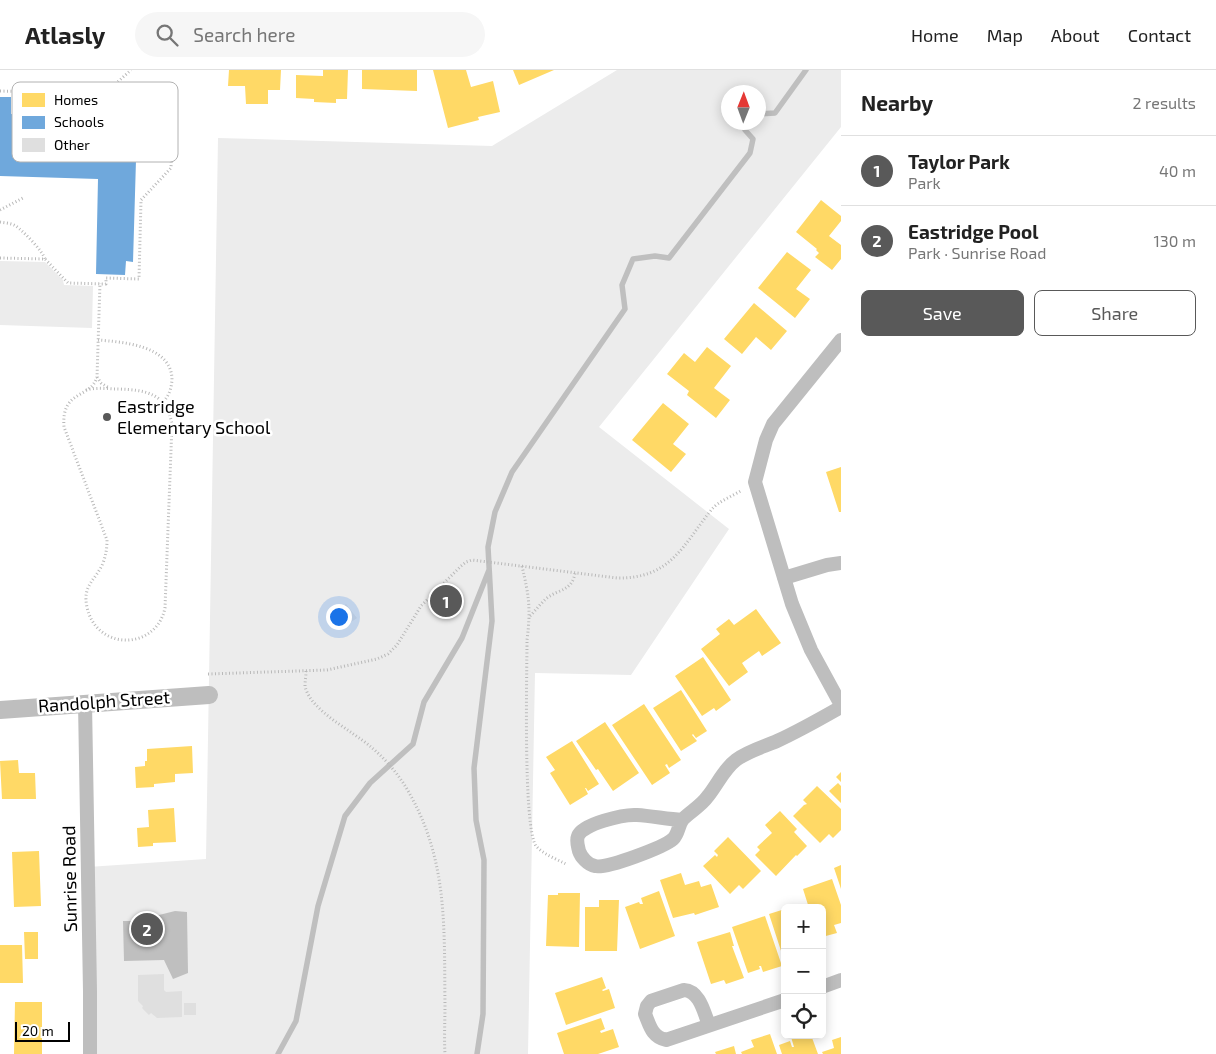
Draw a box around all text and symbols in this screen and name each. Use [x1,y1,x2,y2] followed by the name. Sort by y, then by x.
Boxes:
[135,12,485,57] search box
[25,20,105,49] text: Atlasly
[153,21,181,49] icon: search
[193,23,295,46] text: Search here
[911,24,959,46] text: Home
[987,24,1023,46] text: Map
[1051,24,1100,46] text: About
[1128,24,1191,46] text: Contact
[12,82,178,162] legend
[721,85,766,130] north arrow
[861,90,933,115] text: Nearby
[54,91,98,108] text: Homes
[1133,93,1196,112] text: 2 results
[54,113,104,130] text: Schools
[54,136,90,153] text: Other
[908,150,1010,173] text: Taylor Park
[874,161,880,180] text: 1
[1159,161,1196,180] text: 40 m
[908,173,941,192] text: Park
[908,220,1038,243] text: Eastridge Pool
[872,231,882,250] text: 2
[1154,231,1196,250] text: 130 m
[908,243,1046,262] text: Park · Sunrise Road
[861,290,1024,336] button: Save
[1034,290,1196,336] button: Share
[117,395,271,438] place label: Eastridge Elementary School
[101,411,113,423] marker: Eastridge Elementary School
[430,582,462,620] pin: 1
[326,604,352,630] your location
[37,685,171,717] street label: Randolph Street
[57,825,81,933] street label: Sunrise Road
[781,904,826,1039] map controls
[781,904,826,949] button: +
[131,910,163,948] pin: 2
[781,949,826,994] button: −
[781,994,826,1039] button: locate
[15,1019,70,1042] scale bar
[22,1022,54,1039] text: 20 m

